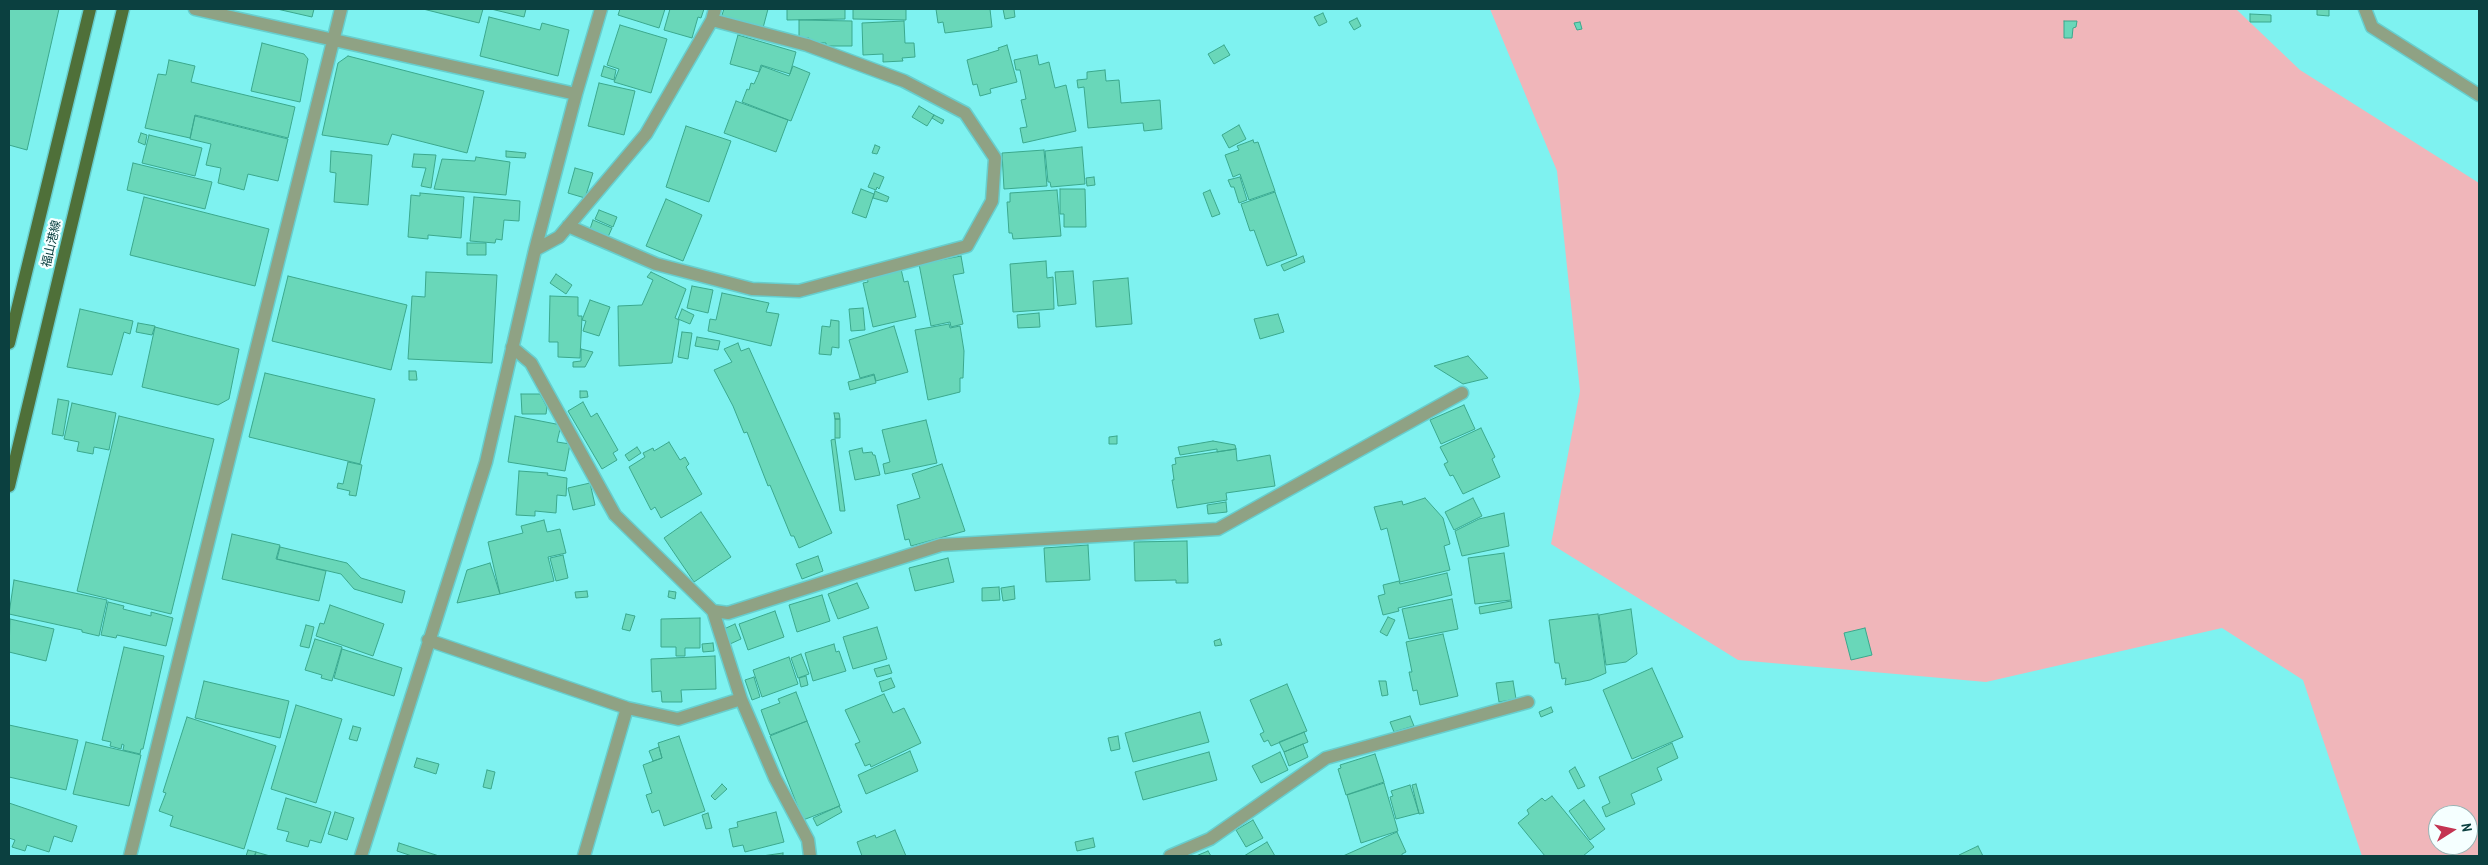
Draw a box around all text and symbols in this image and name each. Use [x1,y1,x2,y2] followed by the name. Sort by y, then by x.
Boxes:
[40,219,64,269] street label: 福山港線
[2428,805,2478,855] north arrow
[2457,822,2476,833] text: N

